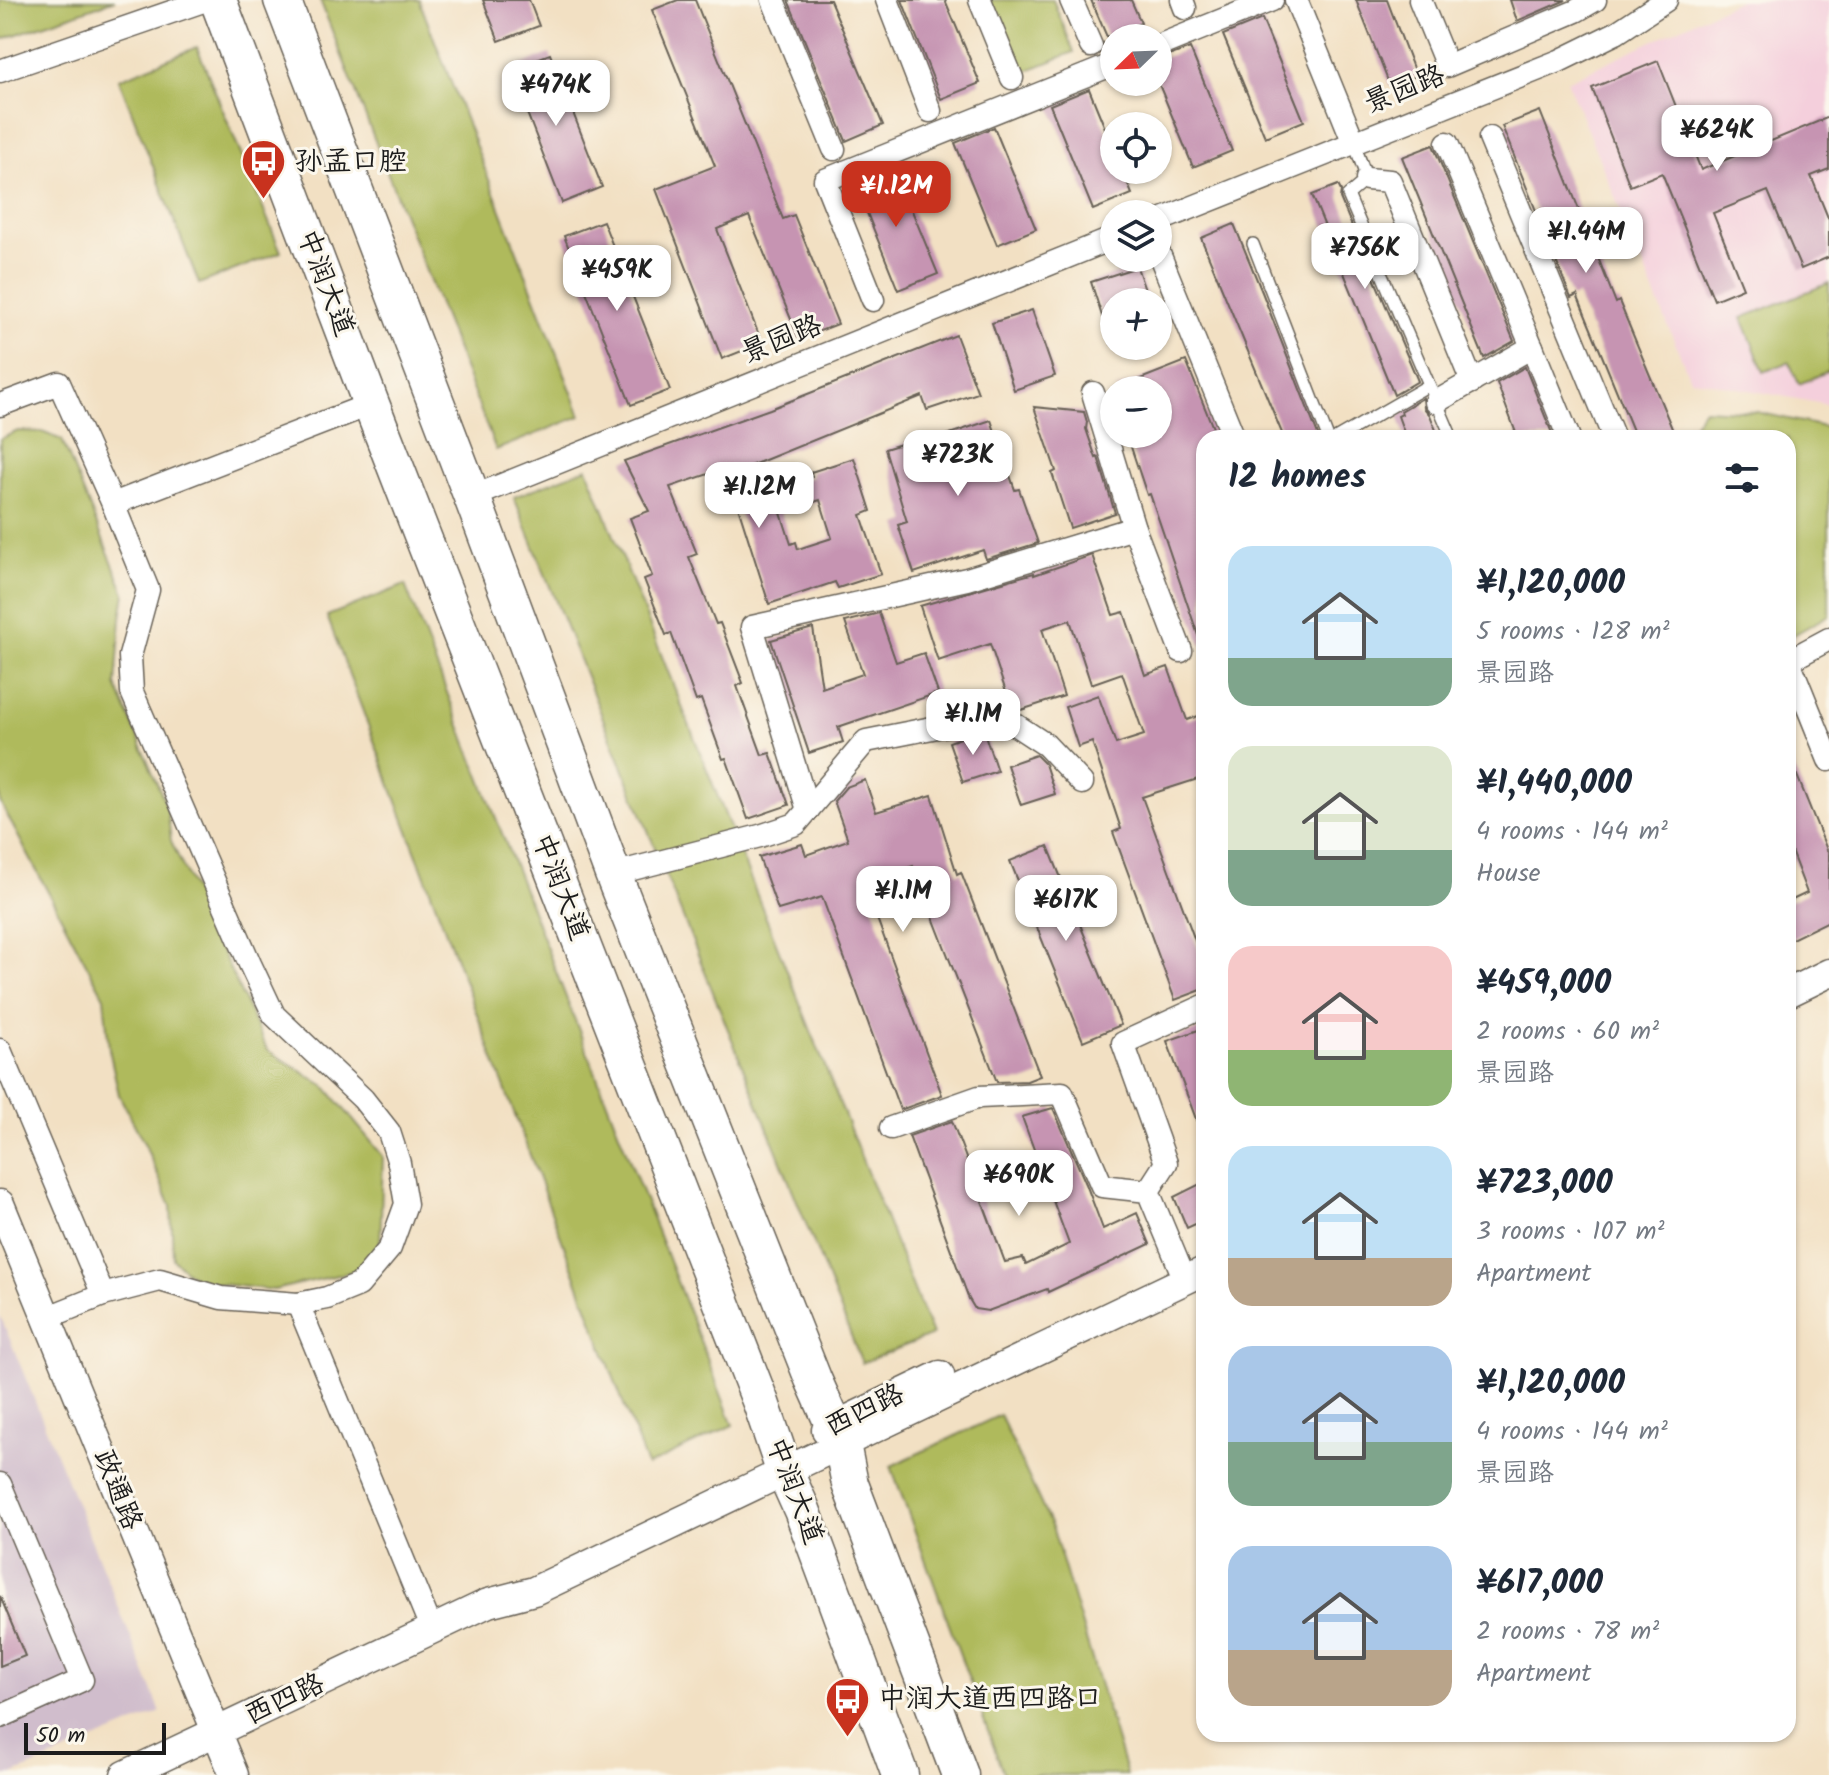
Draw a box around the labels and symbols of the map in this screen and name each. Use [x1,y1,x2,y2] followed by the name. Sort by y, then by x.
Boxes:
[1100,24,1172,96] north arrow
[1358,53,1452,127] street label: 景园路
[500,60,612,128] pin: ¥474K
[1661,105,1773,173] pin: ¥624K
[240,138,288,201] bus stop icon: 孙孟口腔
[295,140,407,185] place label: 孙孟口腔
[831,161,961,229] pin: ¥1.12M
[1521,207,1651,275] pin: ¥1.44M
[284,223,366,343] street label: 中润大道
[1309,223,1421,291] pin: ¥756K
[561,245,673,313] pin: ¥459K
[735,303,829,377] street label: 景园路
[902,430,1014,498] pin: ¥723K
[694,462,824,530] pin: ¥1.12M
[917,689,1029,757] pin: ¥1.1M
[519,827,601,947] street label: 中润大道
[847,866,959,934] pin: ¥1.1M
[1010,875,1122,943] pin: ¥617K
[963,1150,1075,1218] pin: ¥690K
[817,1372,913,1450] street label: 西四路
[753,1431,835,1551] street label: 中润大道
[80,1443,154,1537] street label: 政通路
[237,1662,333,1738] street label: 西四路
[823,1675,871,1738] bus stop icon: 中润大道西四路口
[878,1677,1102,1722] place label: 中润大道西四路口
[24,1719,166,1755] scale bar

